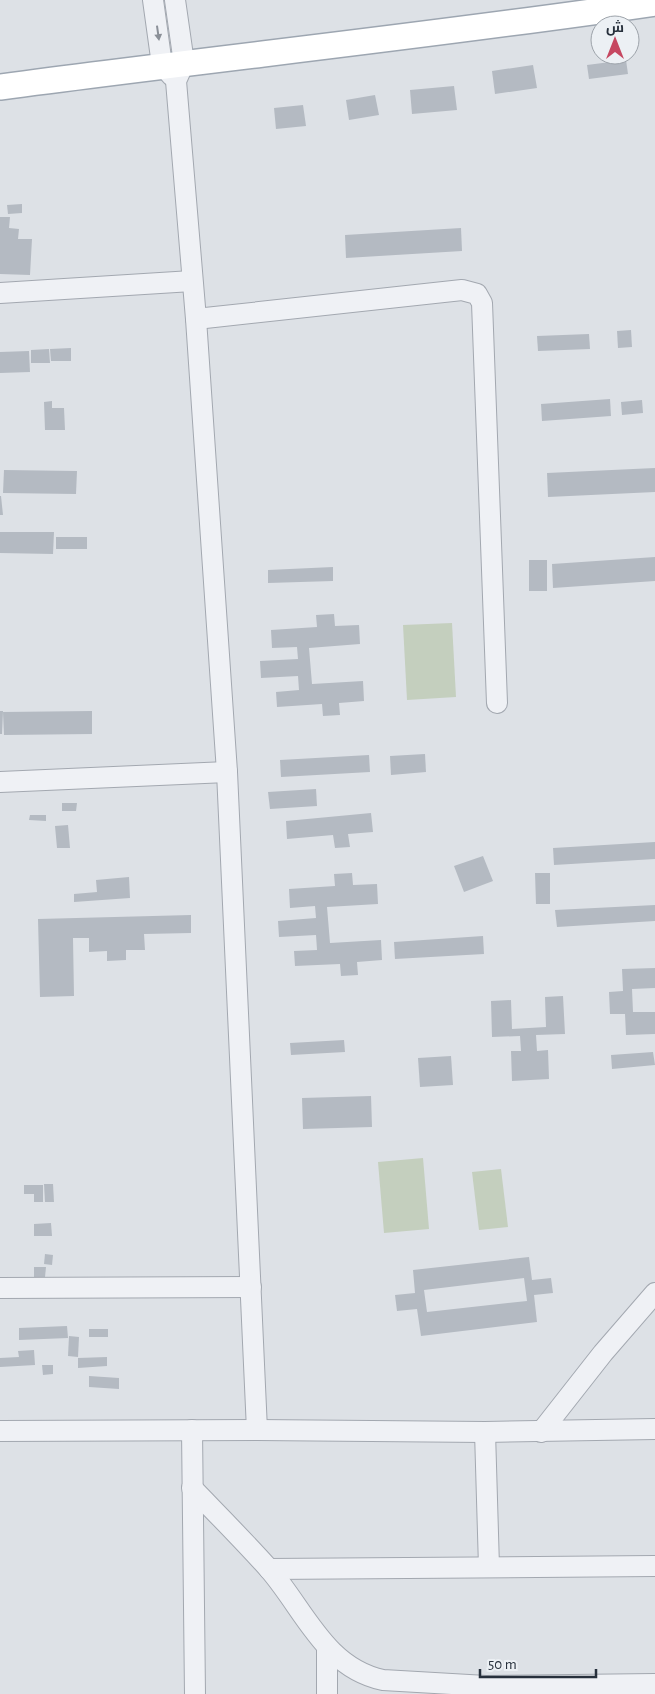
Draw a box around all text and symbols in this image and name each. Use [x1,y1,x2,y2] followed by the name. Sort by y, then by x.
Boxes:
[590,15,640,65] north arrow
[606,19,624,36] text: ش
[154,25,162,41] one-way arrow
[480,1646,596,1678] scale bar
[488,1657,517,1672] text: 50 m

